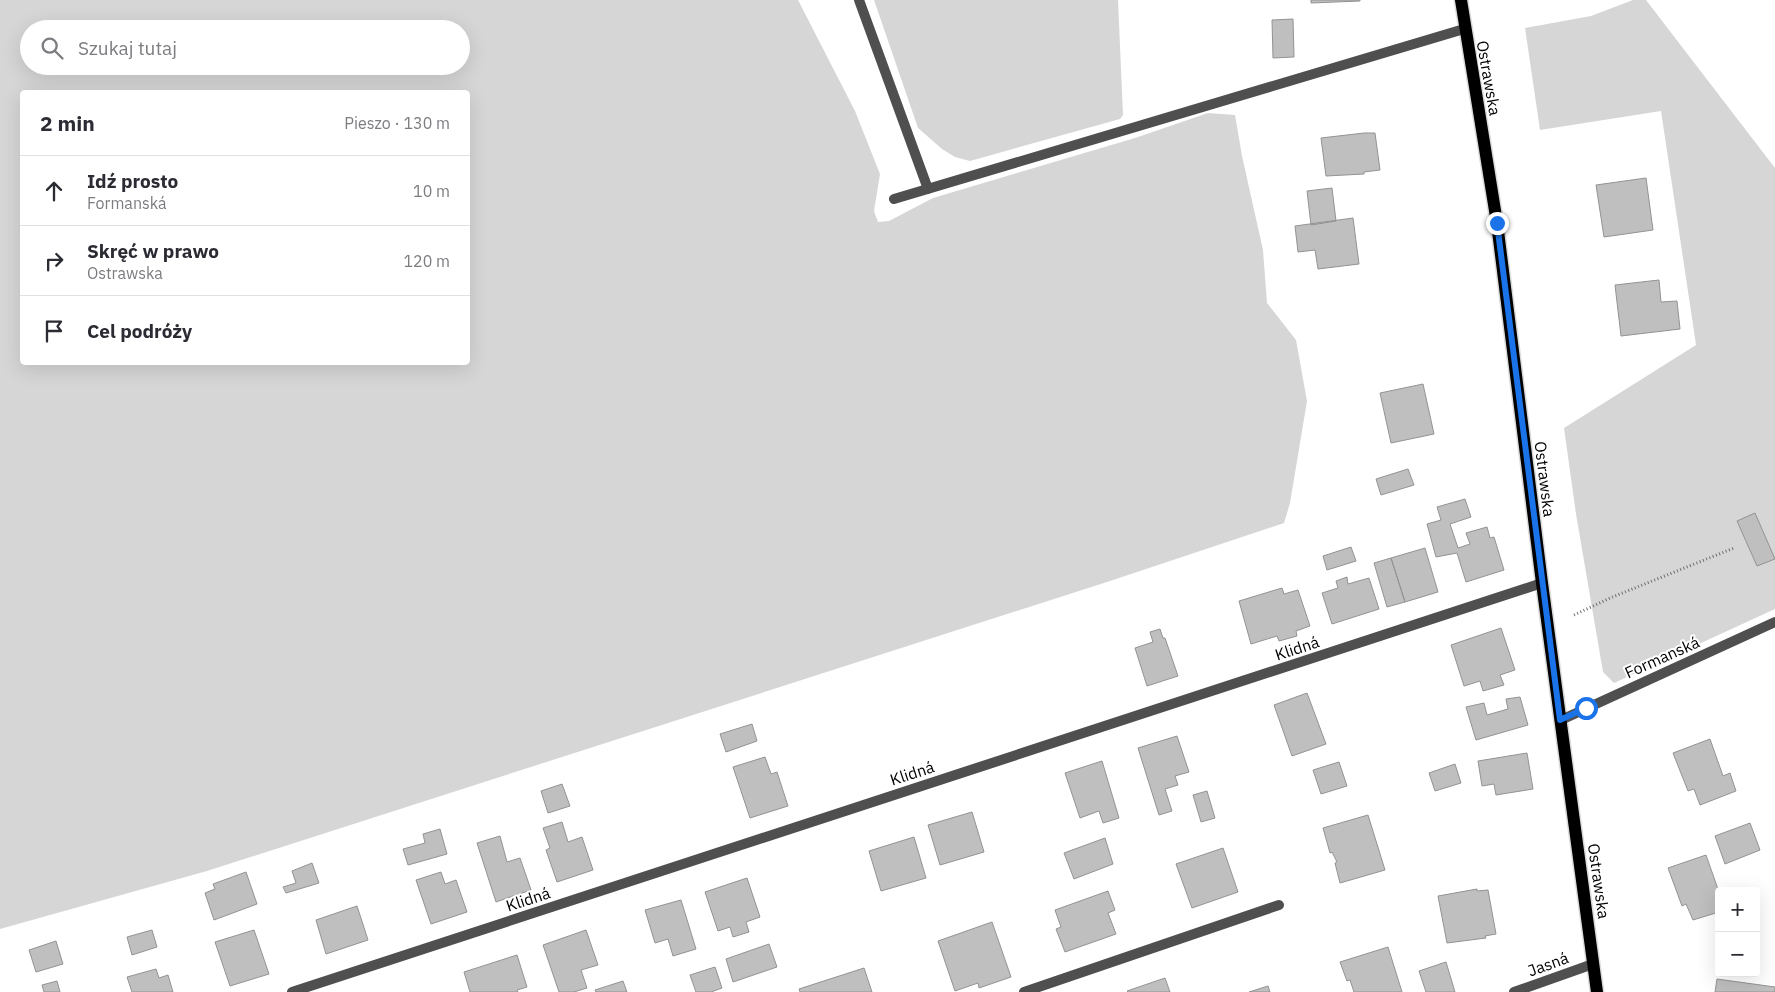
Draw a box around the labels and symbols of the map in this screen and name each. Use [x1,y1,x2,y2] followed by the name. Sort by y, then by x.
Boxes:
[1473,39,1506,118] street label: Ostrawska
[1486,212,1509,235] route end
[1530,440,1560,518] street label: Ostrawska
[1272,631,1322,665] street label: Klidná
[1622,631,1703,682] street label: Formanská
[1575,697,1598,720] route start
[887,756,937,790] street label: Klidná
[1584,842,1614,920] street label: Ostrawska
[503,882,553,916] street label: Klidná
[1525,947,1572,981] street label: Jasná

